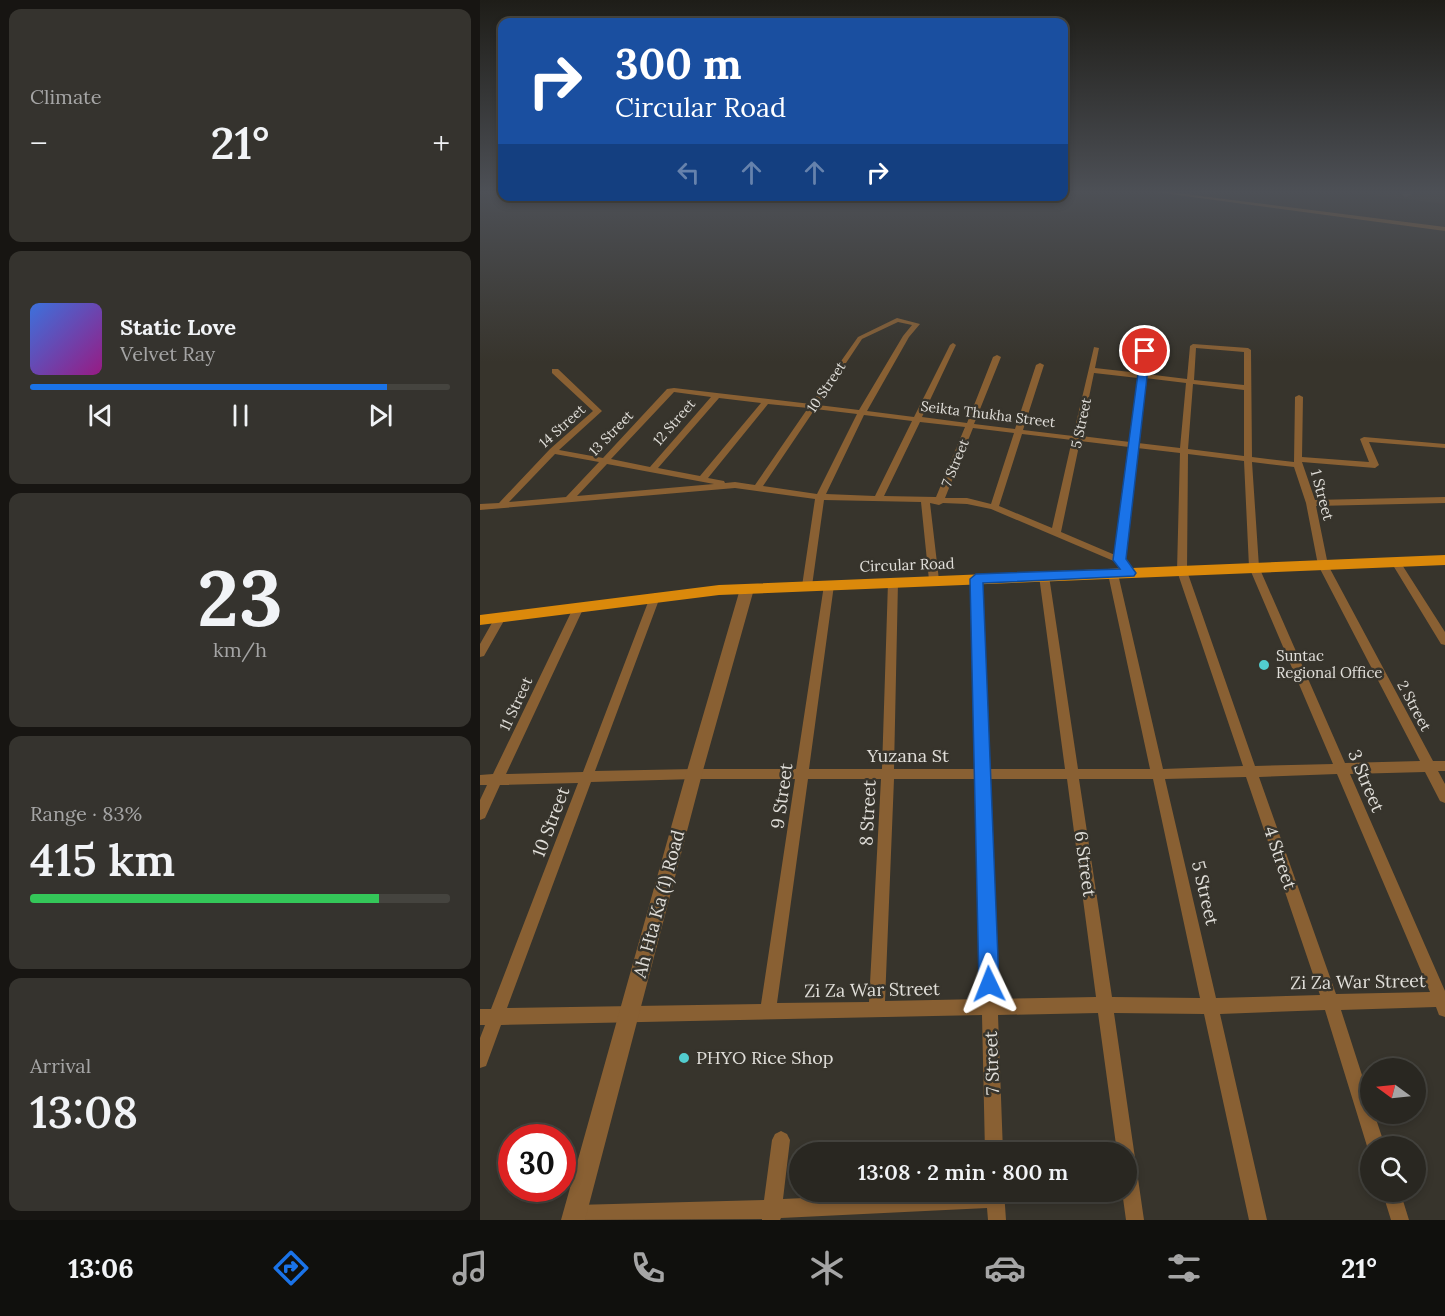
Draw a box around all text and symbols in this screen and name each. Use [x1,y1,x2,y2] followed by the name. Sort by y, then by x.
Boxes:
[615,37,742,91] text: 300 m
[516,42,594,120] icon: right
[30,84,102,109] text: Climate
[615,90,786,124] text: Circular Road
[210,114,270,171] text: 21°
[30,122,48,164] text: −
[432,122,450,164] text: +
[672,156,705,189] icon: left
[735,156,768,189] icon: ahead
[798,156,831,189] icon: ahead
[861,156,894,189] icon: right
[120,313,236,341] text: Static Love
[1119,325,1170,376] pin
[1128,334,1161,367] icon: arrive
[120,341,215,366] text: Velvet Ray
[803,358,850,416] street label: 10 Street
[649,395,700,449] street label: 12 Street
[1067,396,1095,450] street label: 5 Street
[920,397,1057,431] street label: Seikta Thukha Street
[84,399,117,432] icon: previous
[224,399,257,432] icon: pause
[364,399,397,432] icon: next
[535,400,589,451] street label: 14 Street
[585,406,637,459] street label: 13 Street
[937,436,973,489] street label: 7 Street
[1307,467,1338,523] street label: 1 Street
[197,548,283,647] text: 23
[859,553,955,576] street label: Circular Road
[213,637,267,662] text: km/h
[1276,646,1382,682] place label: Suntac Regional Office
[1257,658,1271,672] marker: Suntac Regional Office
[495,674,536,734] street label: 11 Street
[1393,677,1436,734] street label: 2 Street
[866,744,949,767] street label: Yuzana St
[1343,746,1390,816] street label: 3 Street
[766,762,798,830] street label: 9 Street
[854,779,881,846] street label: 8 Street
[527,783,574,860] street label: 10 Street
[30,801,142,826] text: Range · 83%
[1259,823,1302,893] street label: 4 Street
[627,827,689,981] street label: Ah Hta Ka (1) Road
[1070,830,1101,898] street label: 6 Street
[30,831,175,888] text: 415 km
[1187,858,1224,927] street label: 5 Street
[957,952,1021,1016] position arrow
[1290,969,1426,994] street label: Zi Za War Street
[804,977,940,1002] street label: Zi Za War Street
[979,1031,1004,1095] street label: 7 Street
[696,1046,834,1069] place label: PHYO Rice Shop
[677,1051,691,1065] marker: PHYO Rice Shop
[30,1053,91,1078] text: Arrival
[1360,1058,1426,1124] north arrow
[1360,1058,1426,1202] map controls
[30,1083,138,1140] text: 13:08
[498,1124,576,1202] speed limit sign: 30
[1360,1136,1426,1202] button: search
[858,1158,1068,1186] text: 13:08 · 2 min · 800 m
[270,1247,312,1289] icon: directions
[449,1247,491,1289] icon: music
[627,1247,669,1289] icon: phone
[806,1247,848,1289] icon: climate
[984,1247,1026,1289] icon: car
[1163,1247,1205,1289] icon: filters
[68,1251,134,1285] text: 13:06
[1341,1251,1377,1285] text: 21°

